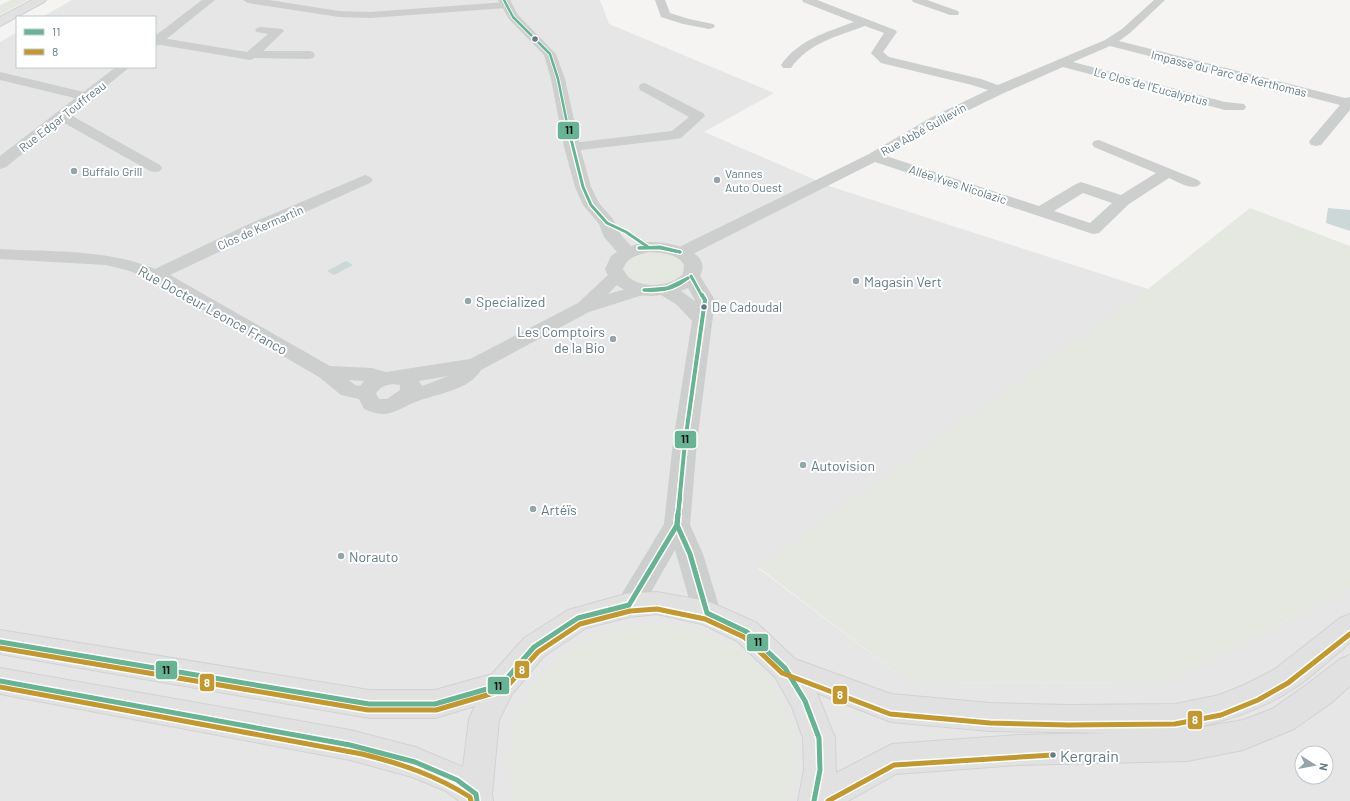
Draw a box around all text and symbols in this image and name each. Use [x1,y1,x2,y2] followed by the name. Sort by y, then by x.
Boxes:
[16,16,156,68] legend
[52,24,60,38] text: 11
[530,34,540,44] unlabelled marker
[52,44,58,58] text: 8
[1150,47,1309,99] street label: Impasse du Parc de Kerthomas
[1092,64,1210,108] street label: Le Clos de l'Eucalyptus
[16,78,108,154] street label: Rue Edgar Touffreau
[878,100,968,158] street label: Rue Abbé Guillevin
[557,121,580,140] line badge: 11
[565,123,573,136] text: 11
[907,162,1009,206] street label: Allée Yves Nicolazic
[82,164,142,178] place label: Buffalo Grill
[69,166,79,176] marker: Buffalo Grill
[725,166,782,194] place label: Vannes Auto Ouest
[712,175,722,185] marker: Vannes Auto Ouest
[215,202,305,252] street label: Clos de Kermartin
[135,262,291,358] street label: Rue Docteur Leonce Franco
[864,273,942,290] place label: Magasin Vert
[851,276,861,286] marker: Magasin Vert
[476,293,545,310] place label: Specialized
[463,296,473,306] marker: Specialized
[712,299,782,315] place label: De Cadoudal
[699,302,709,312] marker: De Cadoudal
[517,323,605,356] place label: Les Comptoirs de la Bio
[608,334,618,344] marker: Les Comptoirs de la Bio
[674,430,697,449] line badge: 11
[681,432,689,445] text: 11
[811,457,875,474] place label: Autovision
[798,460,808,470] marker: Autovision
[541,501,577,518] place label: Artéïs
[528,504,538,514] marker: Artéïs
[349,548,398,565] place label: Norauto
[336,551,346,561] marker: Norauto
[746,633,769,652] line badge: 11
[754,635,762,648] text: 11
[155,660,178,680] line badge: 11
[514,660,530,679] line badge: 8
[162,663,170,676] text: 11
[519,663,525,676] text: 8
[199,673,215,692] line badge: 8
[204,676,210,689] text: 8
[487,676,510,695] line badge: 11
[494,679,502,692] text: 11
[832,685,848,705] line badge: 8
[837,688,843,701] text: 8
[1187,710,1203,730] line badge: 8
[1192,713,1198,726] text: 8
[1294,745,1334,785] north arrow
[1060,746,1119,765] place label: Kergrain
[1048,750,1058,760] marker: Kergrain
[1317,762,1331,772] text: N

